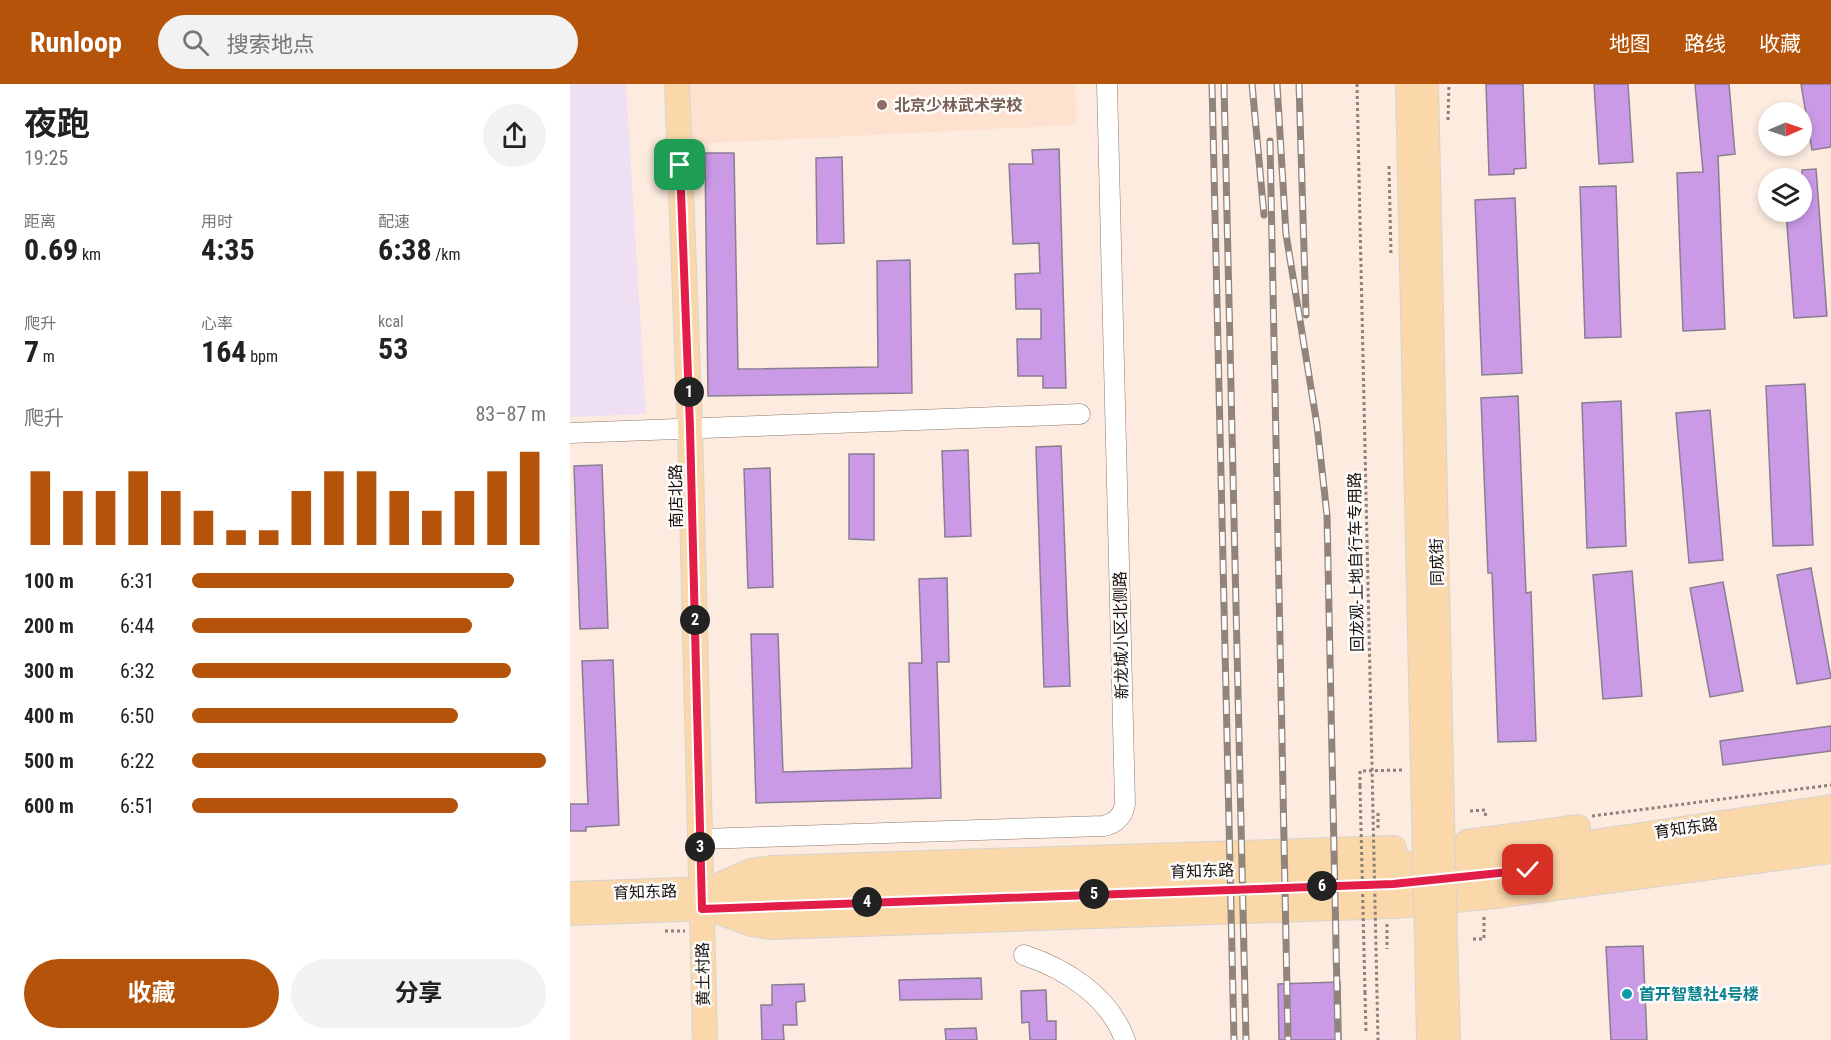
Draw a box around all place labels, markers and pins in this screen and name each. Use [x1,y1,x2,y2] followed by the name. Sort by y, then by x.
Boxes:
[894,96,1023,115] place label: 北京少林武术学校
[875,98,889,112] marker: 北京少林武术学校
[654,139,705,190] pin
[674,377,704,407] pin: 1
[680,605,710,635] pin: 2
[685,832,715,862] pin: 3
[1502,844,1553,895] pin
[1307,871,1337,901] pin: 6
[1079,879,1109,909] pin: 5
[852,887,882,917] pin: 4
[1639,985,1759,1004] place label: 首开智慧社4号楼
[1620,987,1634,1001] marker: 首开智慧社4号楼

